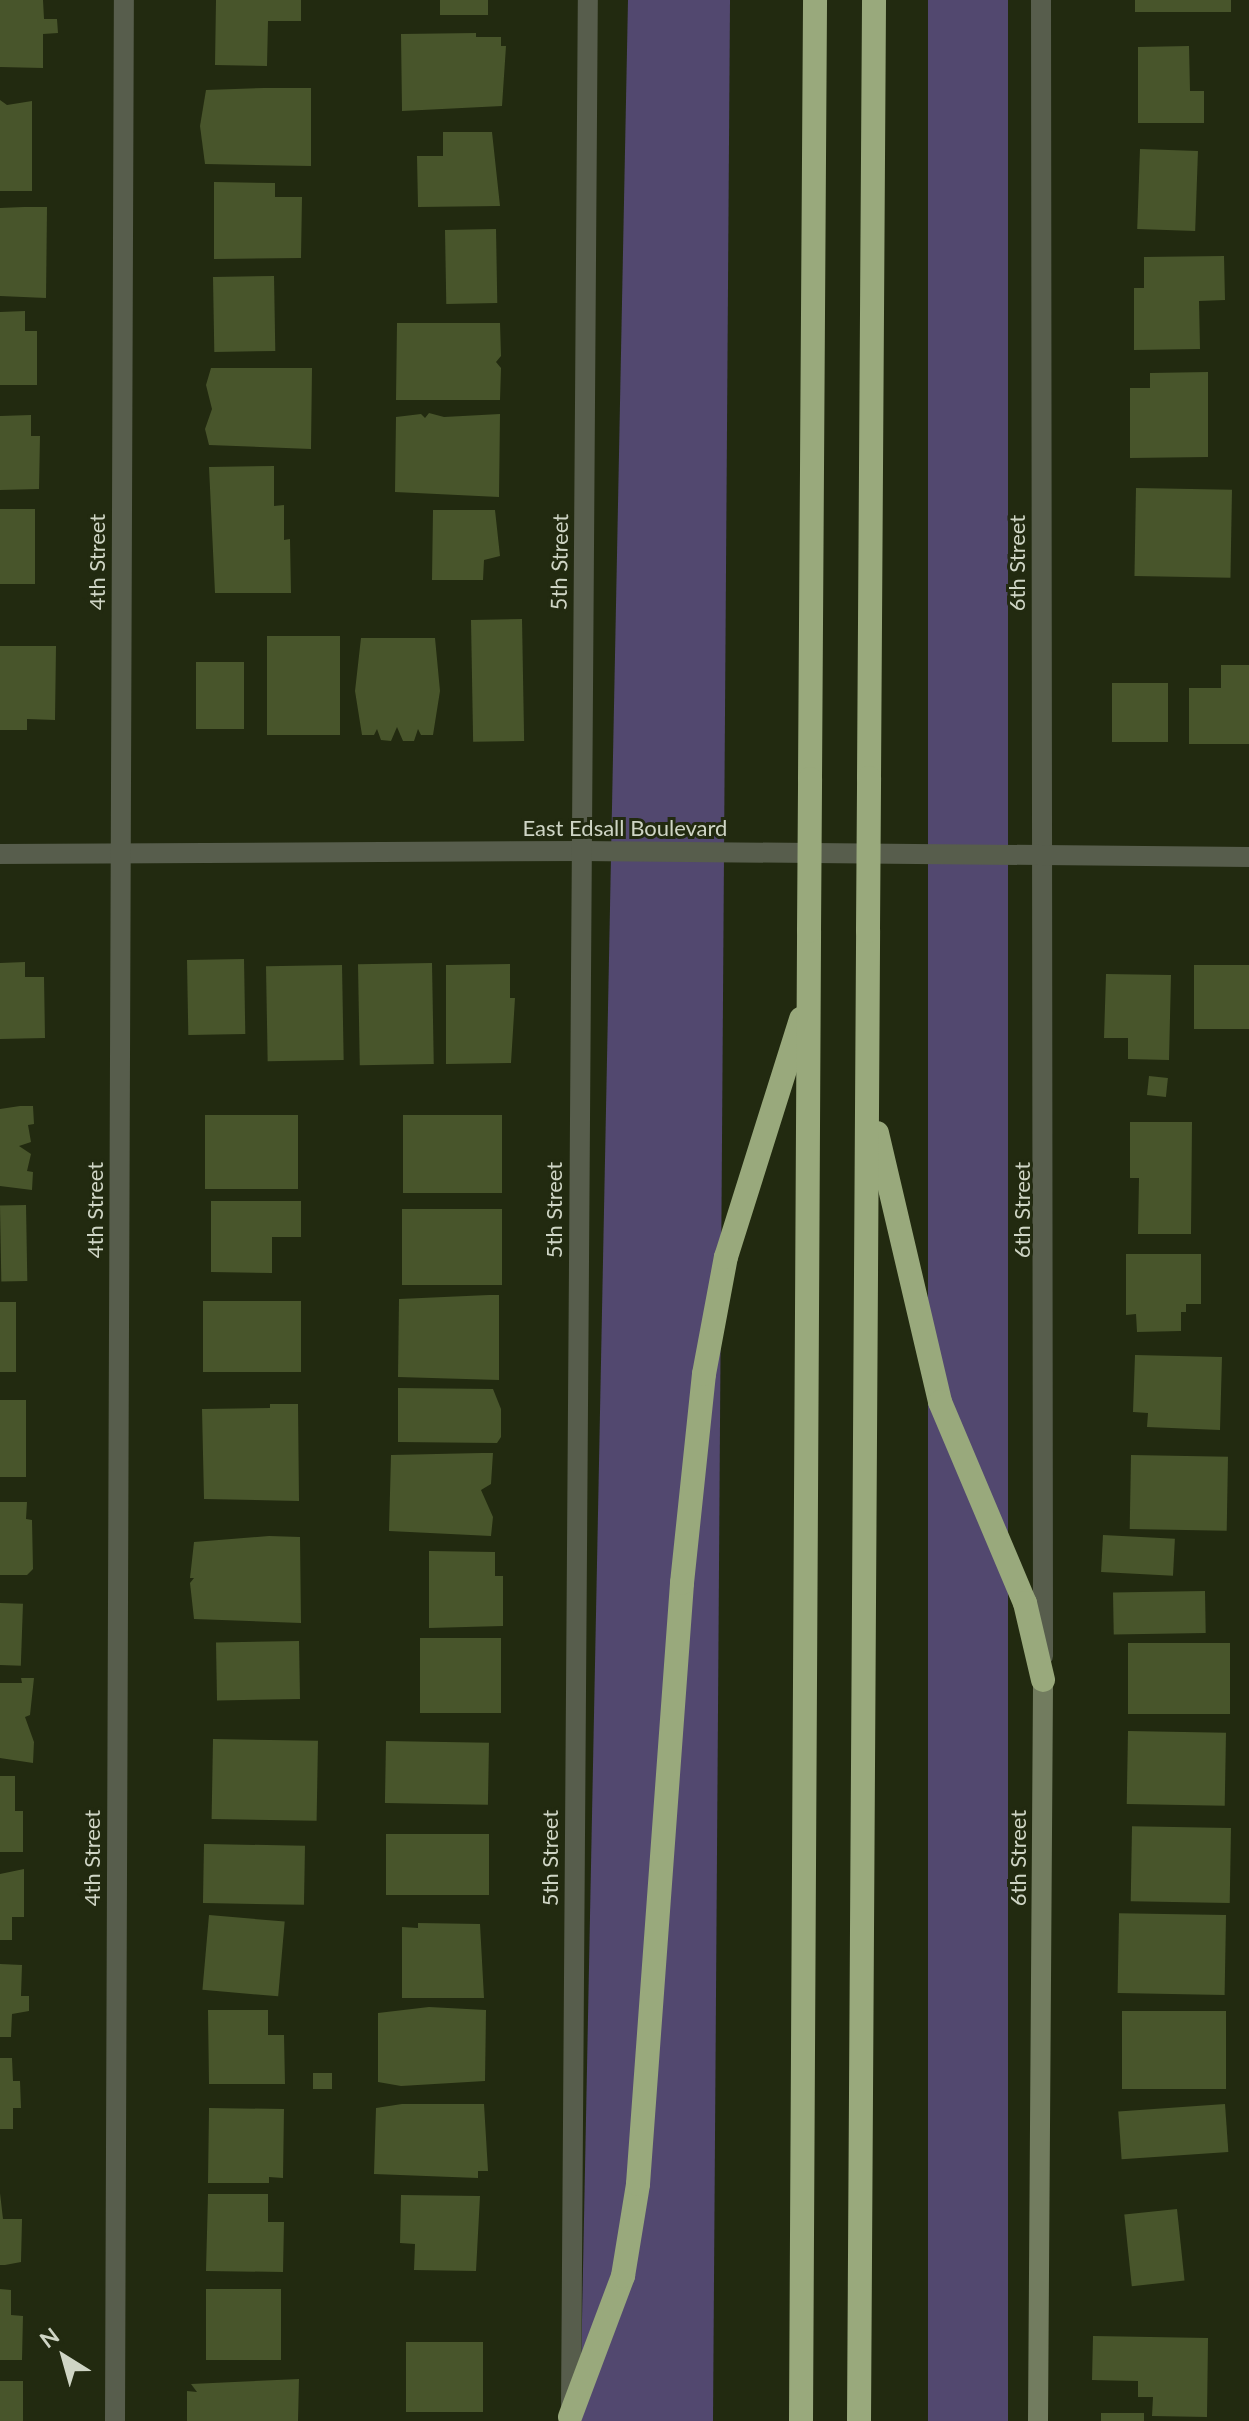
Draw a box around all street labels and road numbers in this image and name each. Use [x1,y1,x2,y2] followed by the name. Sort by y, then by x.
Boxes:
[84,514,110,610] street label: 4th Street
[545,514,573,610] street label: 5th Street
[1004,515,1030,611] street label: 6th Street
[523,815,727,841] street label: East Edsall Boulevard
[82,1162,108,1258] street label: 4th Street
[541,1162,567,1258] street label: 5th Street
[1009,1162,1035,1258] street label: 6th Street
[79,1810,105,1906] street label: 4th Street
[537,1810,563,1906] street label: 5th Street
[1005,1810,1031,1906] street label: 6th Street

